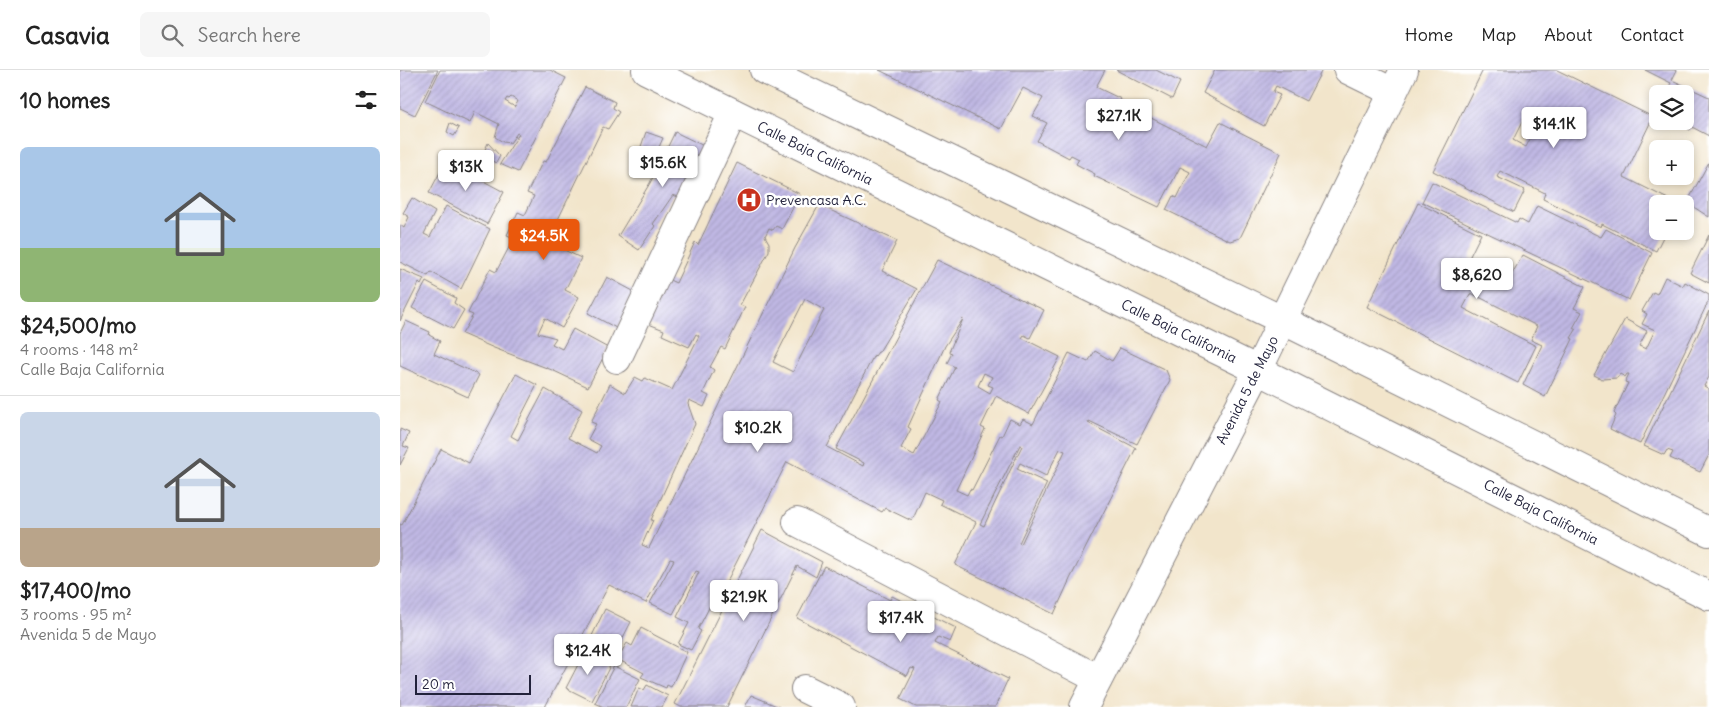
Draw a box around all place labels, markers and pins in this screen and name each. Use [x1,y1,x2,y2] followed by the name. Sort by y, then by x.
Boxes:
[1078,98,1160,141] pin: $27.1K
[1513,106,1595,149] pin: $14.1K
[622,146,704,188] pin: $15.6K
[436,150,496,192] pin: $13K
[736,187,762,213] hospital icon: Prevencasa A.C.
[766,191,866,209] place label: Prevencasa A.C.
[503,218,585,261] pin: $24.5K
[1436,258,1518,300] pin: $8,620
[717,410,799,453] pin: $10.2K
[703,580,785,622] pin: $21.9K
[860,600,942,643] pin: $17.4K
[547,634,629,676] pin: $12.4K

